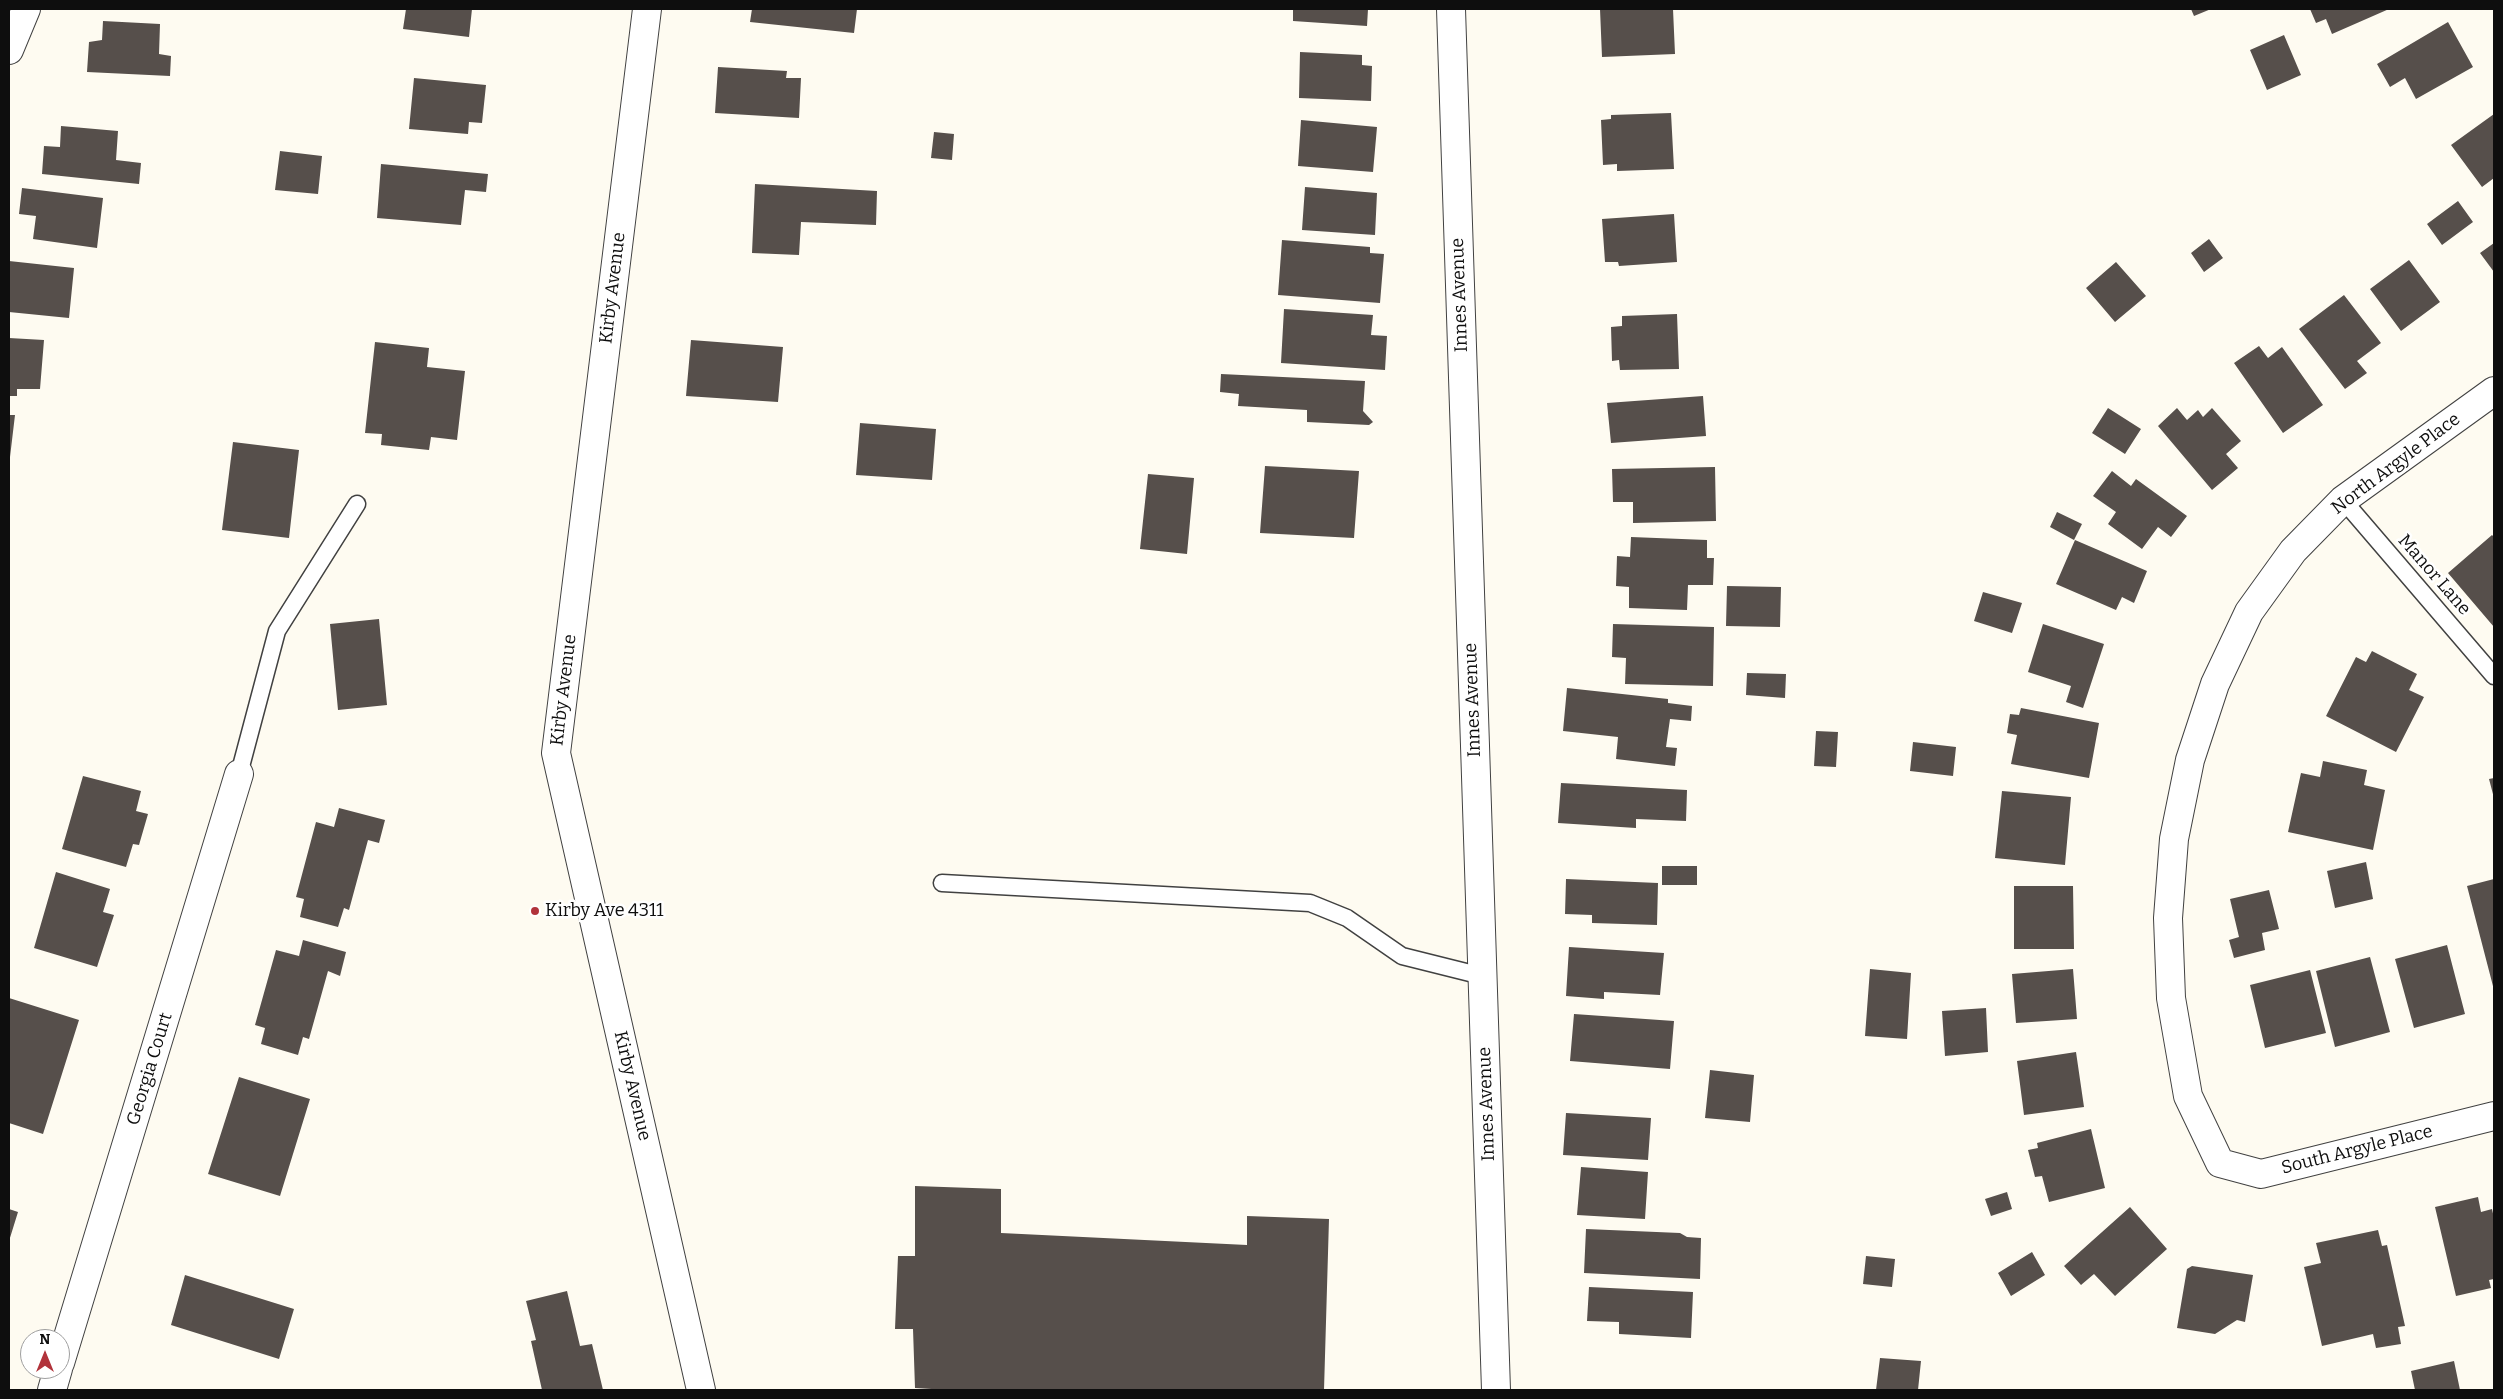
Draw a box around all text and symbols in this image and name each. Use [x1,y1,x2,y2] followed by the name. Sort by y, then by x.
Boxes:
[595,231,631,345] street label: Kirby Avenue
[1447,237,1473,353] street label: Innes Avenue
[2327,409,2465,519] street label: North Argyle Place
[2393,530,2475,620] street label: Manor Lane
[546,633,582,747] street label: Kirby Avenue
[1460,642,1486,758] street label: Innes Avenue
[545,900,664,922] place label: Kirby Ave 4311
[529,905,541,917] marker: Kirby Ave 4311
[123,1010,177,1128] street label: Georgia Court
[609,1029,655,1143] street label: Kirby Avenue
[1474,1046,1500,1162] street label: Innes Avenue
[2279,1121,2435,1179] street label: South Argyle Place
[20,1329,70,1379] north arrow
[40,1331,50,1348] text: N

